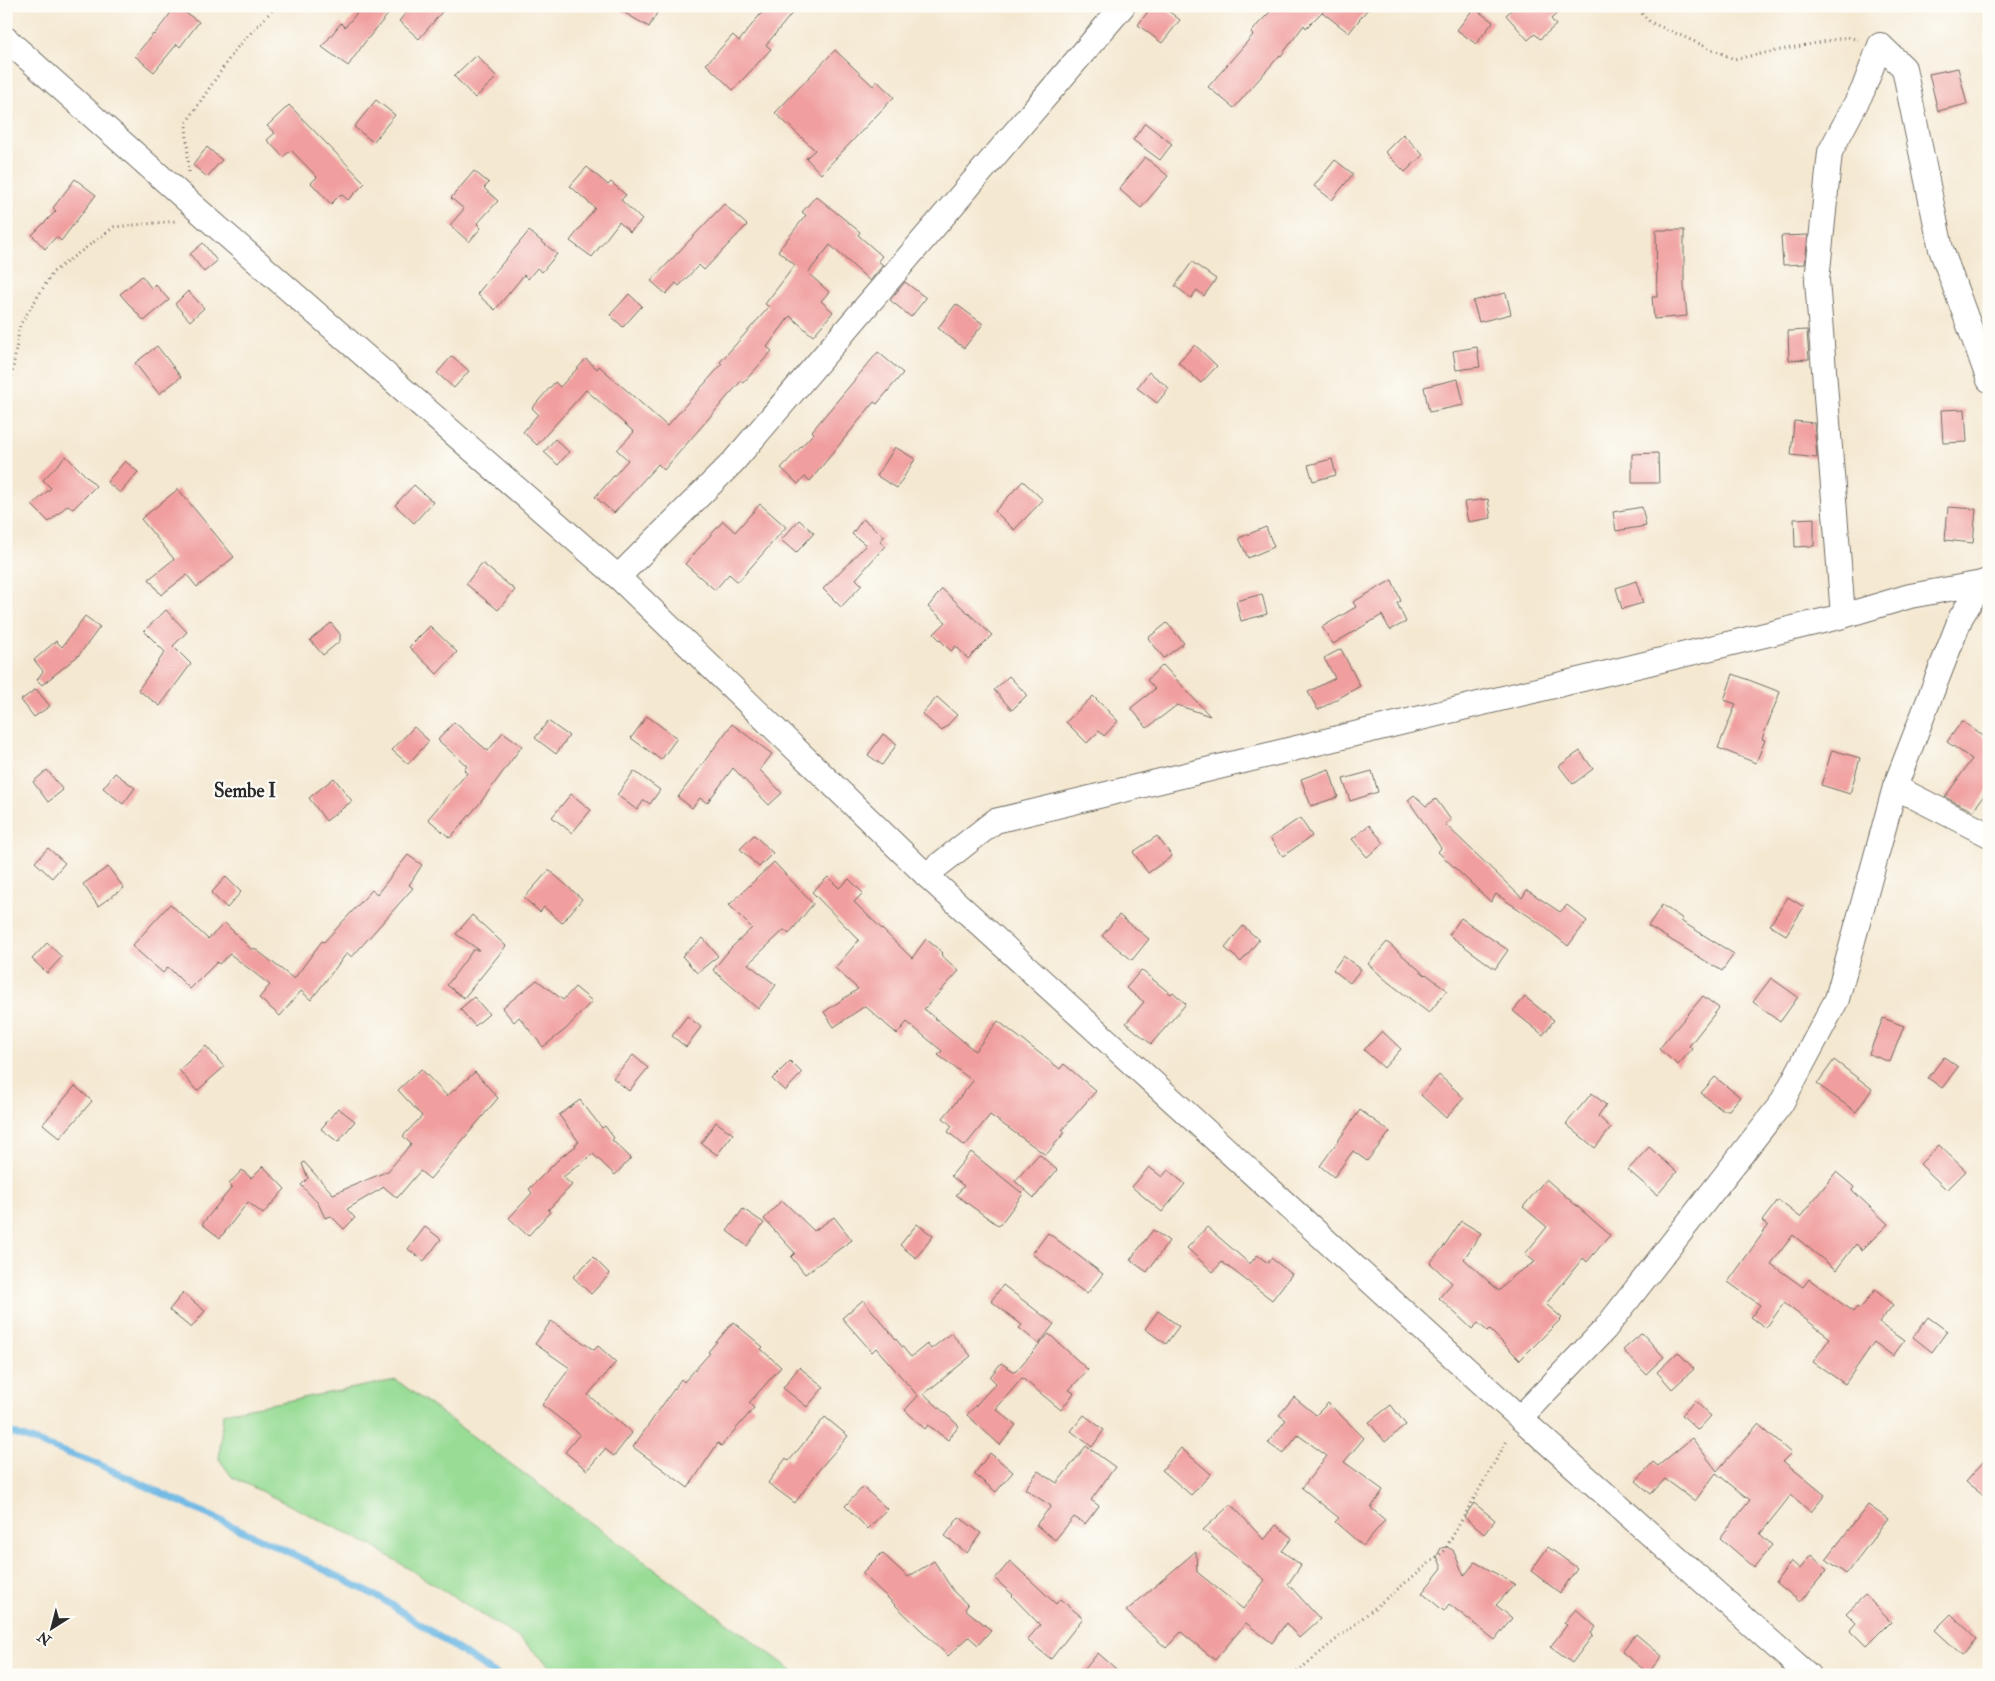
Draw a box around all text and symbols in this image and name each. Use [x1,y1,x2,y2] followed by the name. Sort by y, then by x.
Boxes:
[214,779,276,803] district label: Sembe I
[28,1604,78,1654] north arrow
[34,1627,56,1649] text: N

